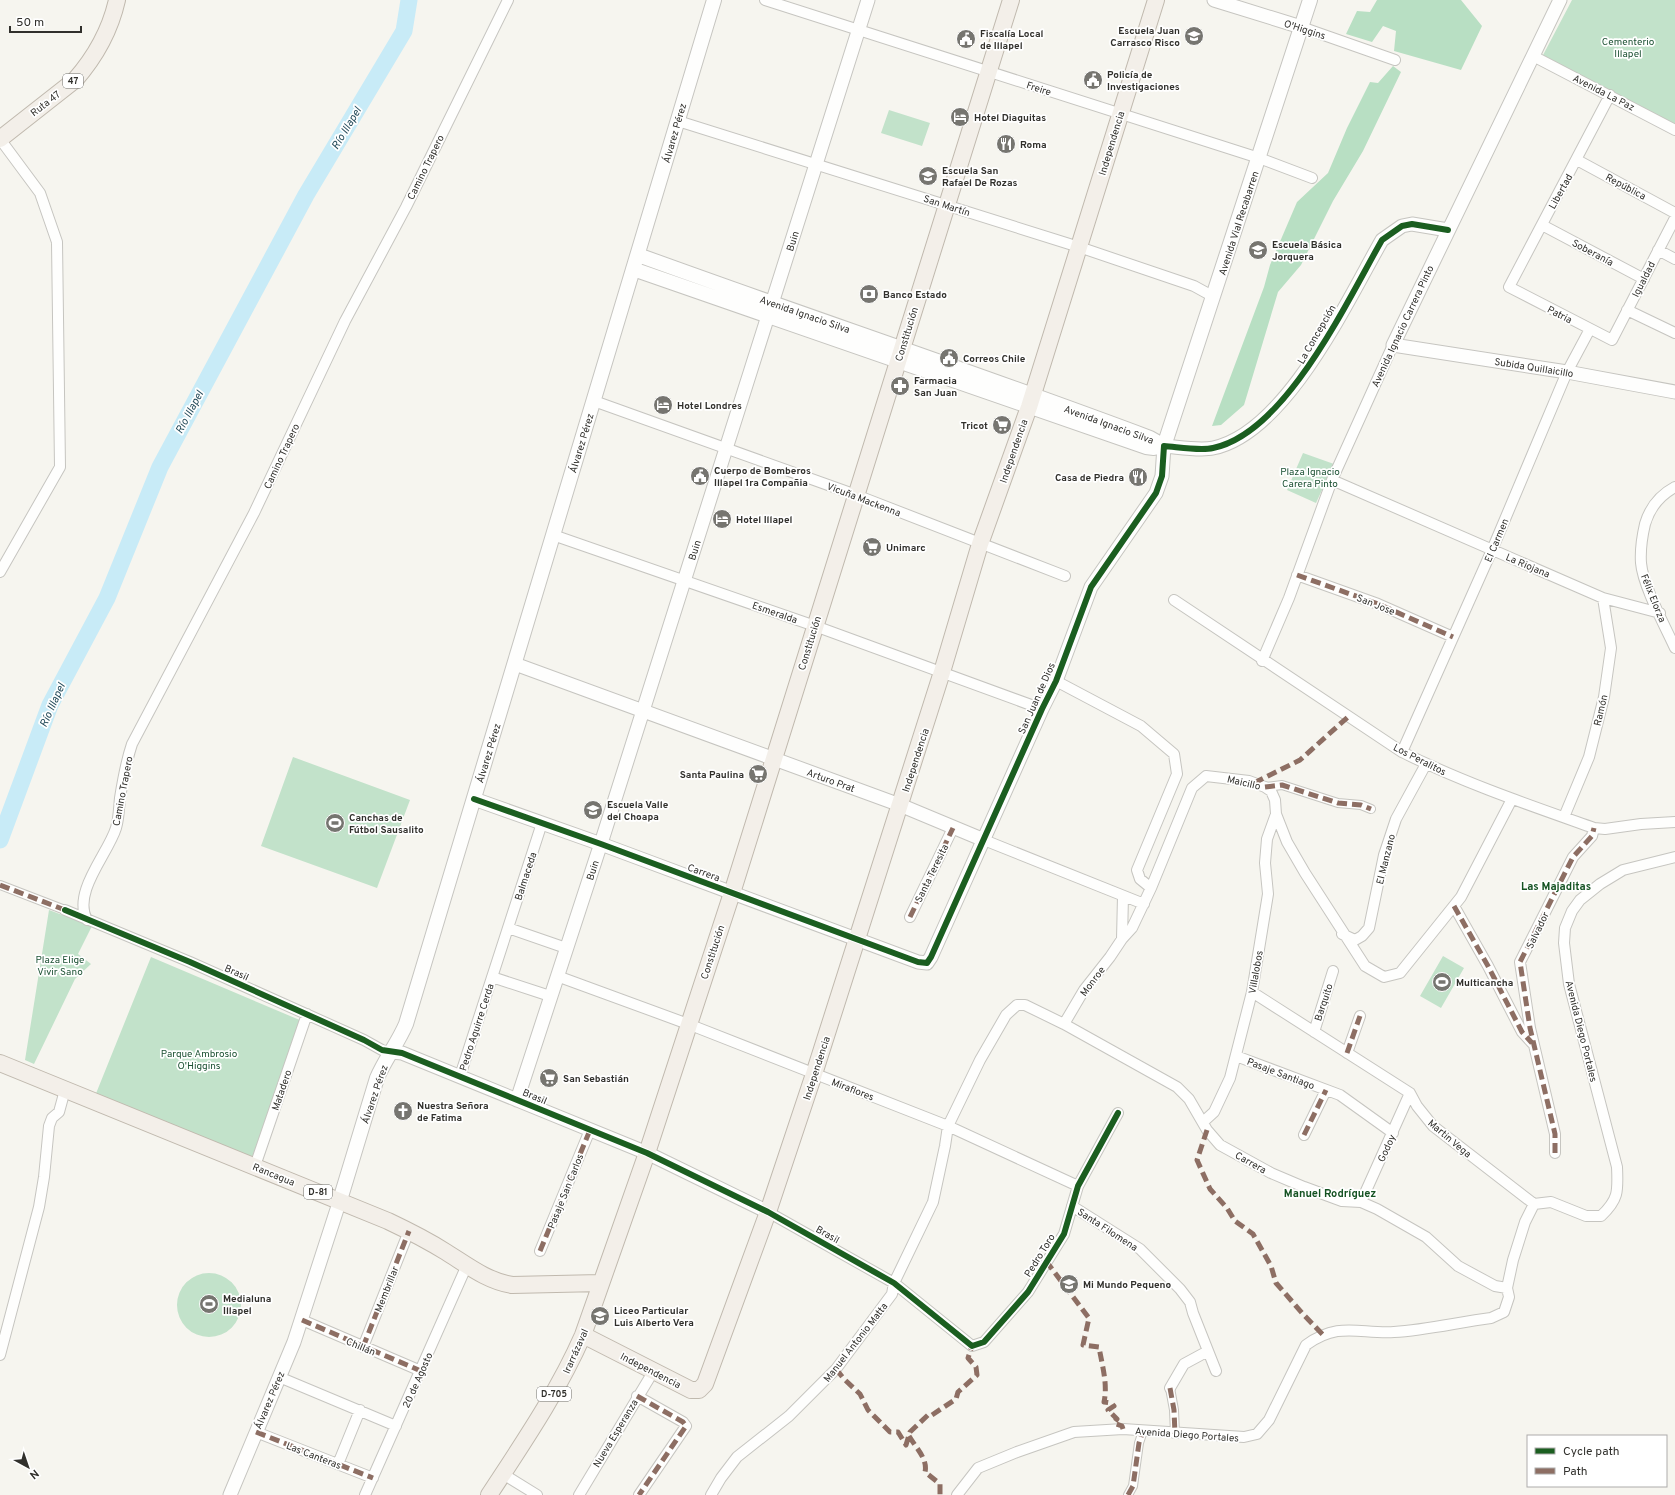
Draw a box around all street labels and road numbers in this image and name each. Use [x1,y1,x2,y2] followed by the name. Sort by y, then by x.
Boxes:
[1282,18,1327,43] street label: O'Higgins
[1570,72,1637,115] street label: Avenida La Paz
[63,74,83,88] road number: 47
[1024,79,1053,100] street label: Freire
[28,88,64,120] street label: Ruta 47
[661,102,690,165] street label: Álvarez Pérez
[1097,110,1128,177] street label: Independencia
[405,133,448,202] street label: Camino Trapero
[1216,170,1262,277] street label: Avenida Vial Recabarren
[1603,171,1648,203] street label: República
[1546,172,1576,212] street label: Libertad
[921,193,972,220] street label: San Martín
[784,230,803,253] street label: Buin
[1569,237,1615,270] street label: Soberanía
[1630,259,1659,300] street label: Igualdad
[1369,263,1438,390] street label: Avenida Ignacio Carrera Pinto
[758,294,851,337] street label: Avenida Ignacio Silva
[1295,303,1339,367] street label: La Concepción
[1545,304,1574,327] street label: Patria
[893,306,922,363] street label: Constitución
[1493,356,1575,381] street label: Subida Quillaicillo
[1062,403,1155,448] street label: Avenida Ignacio Silva
[567,412,598,475] street label: Álvarez Pérez
[997,418,1031,485] street label: Independencia
[262,421,303,491] street label: Camino Trapero
[825,480,902,520] street label: Vicuña Mackenna
[1482,517,1512,564] street label: El Carmen
[686,539,705,562] street label: Buin
[1503,551,1552,582] street label: La Riojana
[1637,572,1668,625] street label: Félix Elorza
[1354,592,1397,619] street label: San Jose
[750,600,799,627] street label: Esmeralda
[796,615,825,672] street label: Constitución
[1016,661,1059,736] street label: San Juan de Dios
[1592,693,1611,727] street label: Ramón
[474,722,505,785] street label: Álvarez Pérez
[900,727,933,794] street label: Independencia
[1391,741,1448,779] street label: Los Peralitos
[110,755,137,827] street label: Camino Trapero
[805,767,857,796] street label: Arturo Prat
[1226,773,1262,794] street label: Maicillo
[1374,832,1399,886] street label: El Manzano
[913,842,952,905] street label: Santa Teresita
[513,851,540,902] street label: Balmaceda
[584,859,603,882] street label: Buin
[685,862,722,885] street label: Carrera
[1524,910,1553,951] street label: Salvador
[699,924,728,981] street label: Constitución
[1246,949,1267,995] street label: Villalobos
[222,962,251,984] street label: Brasil
[1078,964,1109,999] street label: Monroe
[1562,979,1600,1084] street label: Avenida Diego Portales
[457,982,498,1073] street label: Pedro Aguirre Cerda
[1312,982,1337,1023] street label: Barquito
[801,1035,834,1102] street label: Independencia
[1245,1056,1316,1093] street label: Pasaje Santiago
[359,1063,392,1126] street label: Álvarez Pérez
[269,1068,296,1113] street label: Matadero
[829,1076,876,1105] street label: Miraflores
[520,1086,549,1108] street label: Brasil
[1425,1117,1474,1161] street label: Martin Vega
[1375,1133,1399,1165] street label: Godoy
[1232,1149,1268,1177] street label: Carrera
[545,1152,587,1231] street label: Pasaje San Carlos
[250,1161,297,1190] street label: Rancagua
[304,1185,332,1199] road number: D-81
[1074,1206,1140,1255] street label: Santa Filomena
[813,1223,842,1247] street label: Brasil
[1022,1231,1059,1280] street label: Pedro Toro
[372,1265,403,1314] street label: Membrillar
[821,1301,891,1385] street label: Manuel Antonio Matta
[561,1327,592,1376] street label: Irarrázaval
[344,1335,377,1359] street label: Chillán
[400,1350,437,1410] street label: 20 de Agosto
[618,1350,683,1392] street label: Independencia
[252,1370,288,1432] street label: Álvarez Pérez
[537,1387,571,1401] road number: D-705
[591,1397,642,1470] street label: Nueva Esperanza
[1135,1425,1240,1446] street label: Avenida Diego Portales
[284,1440,343,1473] street label: Las Canteras

